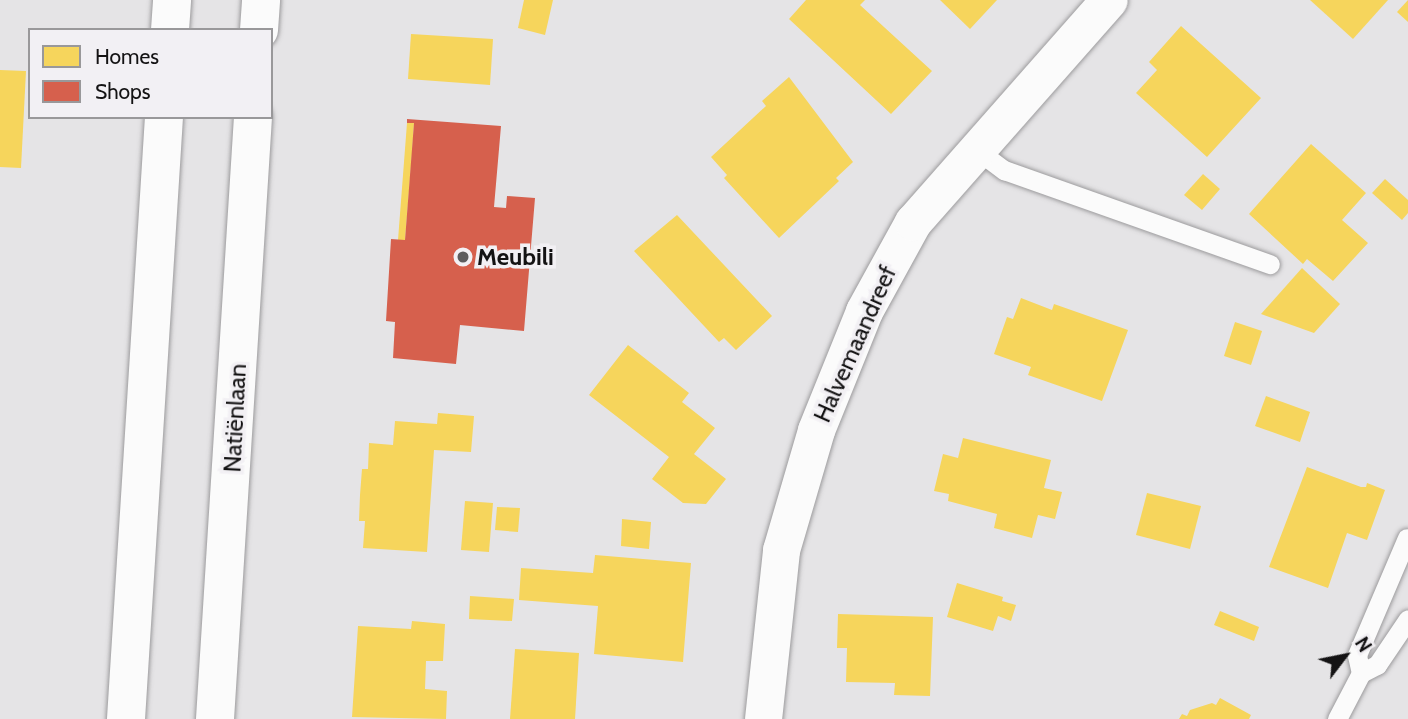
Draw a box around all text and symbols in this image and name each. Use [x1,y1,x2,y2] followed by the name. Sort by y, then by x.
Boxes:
[28,28,273,119] legend
[95,44,159,69] text: Homes
[95,79,150,104] text: Shops
[477,243,554,271] place label: Meubili
[455,249,471,265] marker: Meubili
[808,261,902,427] street label: Halvemaandreef
[218,363,252,473] street label: Natiënlaan
[1310,621,1380,691] north arrow
[1350,633,1377,656] text: N

